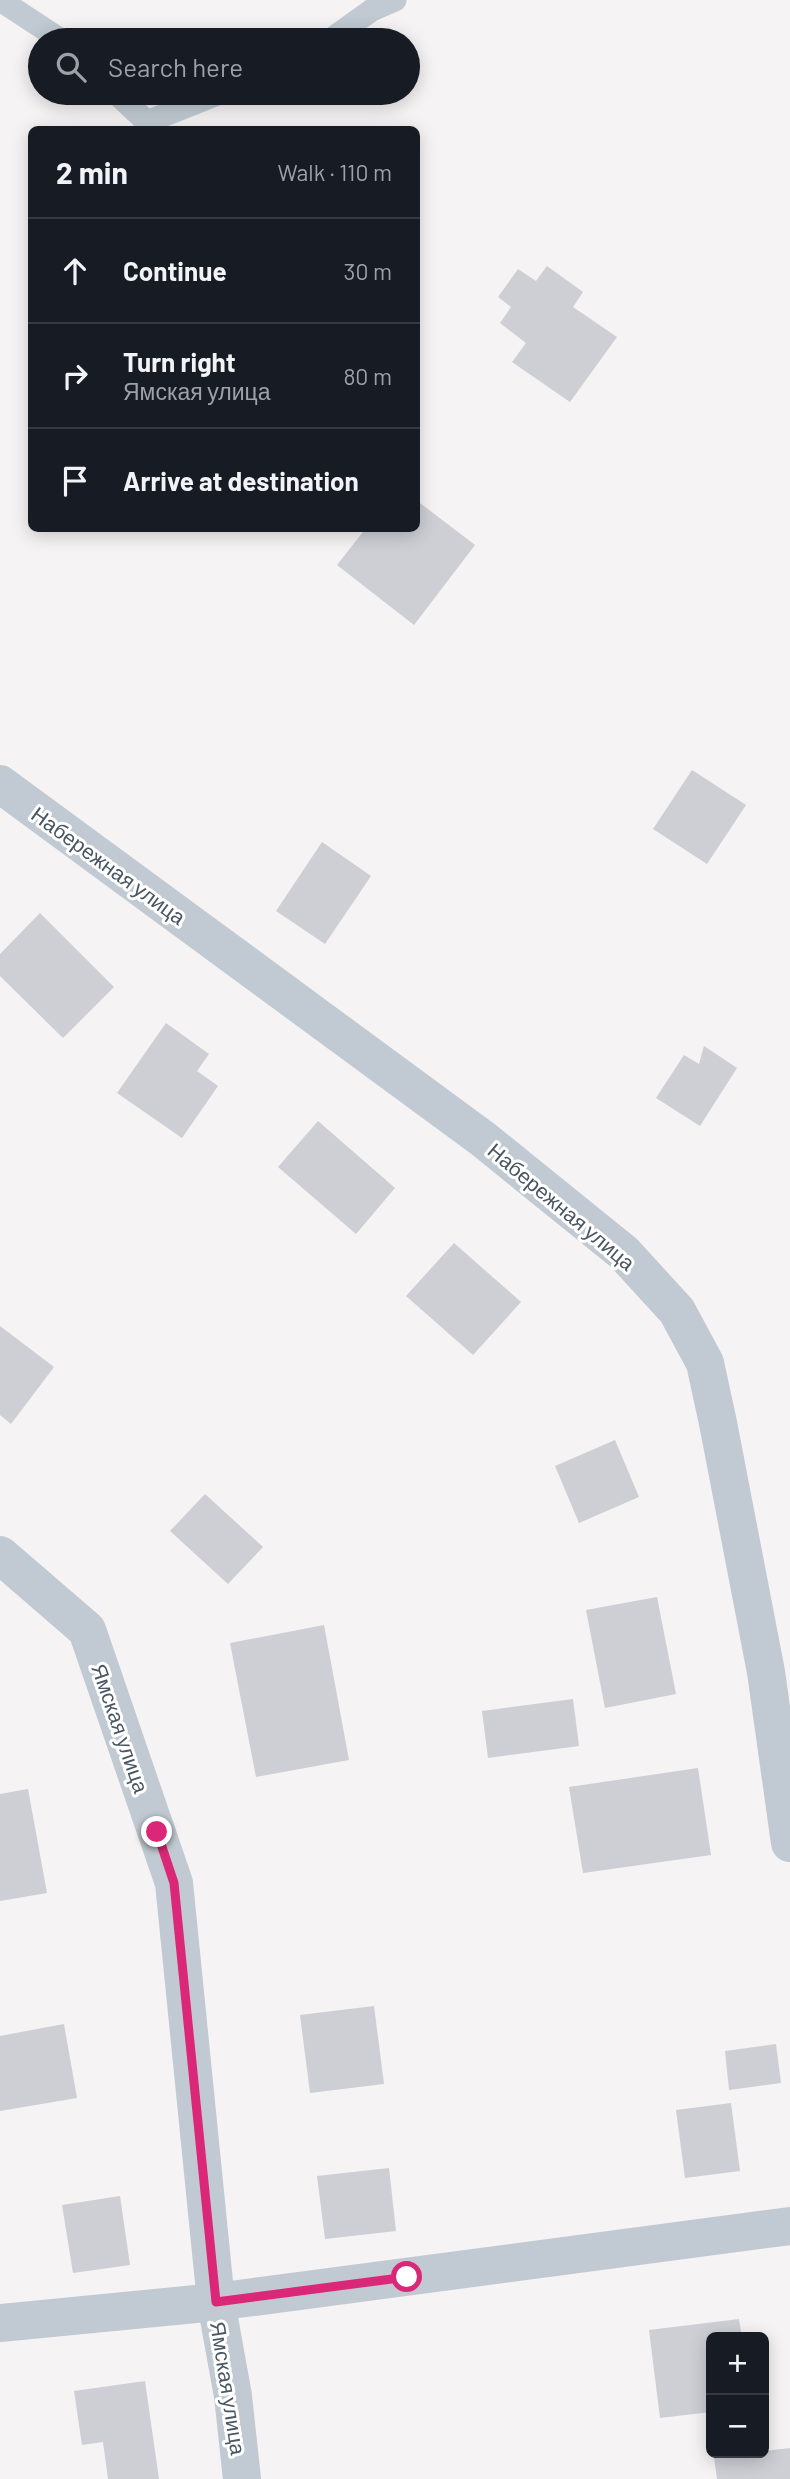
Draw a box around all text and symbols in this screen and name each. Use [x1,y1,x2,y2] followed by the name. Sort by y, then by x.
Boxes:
[28,28,420,105] search box
[52,48,90,86] icon: search
[108,51,243,82] text: Search here
[56,154,128,190] text: 2 min
[278,158,392,186] text: Walk · 110 m
[56,252,94,290] icon: ahead
[123,255,227,286] text: Continue
[344,257,392,285] text: 30 m
[123,346,236,377] text: Turn right
[56,357,94,395] icon: right
[343,362,392,390] text: 80 m
[123,377,271,405] text: Ямская улица
[56,462,94,500] icon: arrive
[123,465,359,496] text: Arrive at destination
[27,801,191,929] street label: Набережная улица
[483,1137,641,1275] street label: Набережная улица
[87,1660,155,1796] street label: Ямская улица
[141,1816,172,1847] route end
[391,2261,422,2292] route start
[206,2320,252,2457] street label: Ямская улица
[706,2332,769,2458] map controls
[706,2332,769,2395] button: +
[706,2395,769,2458] button: −

